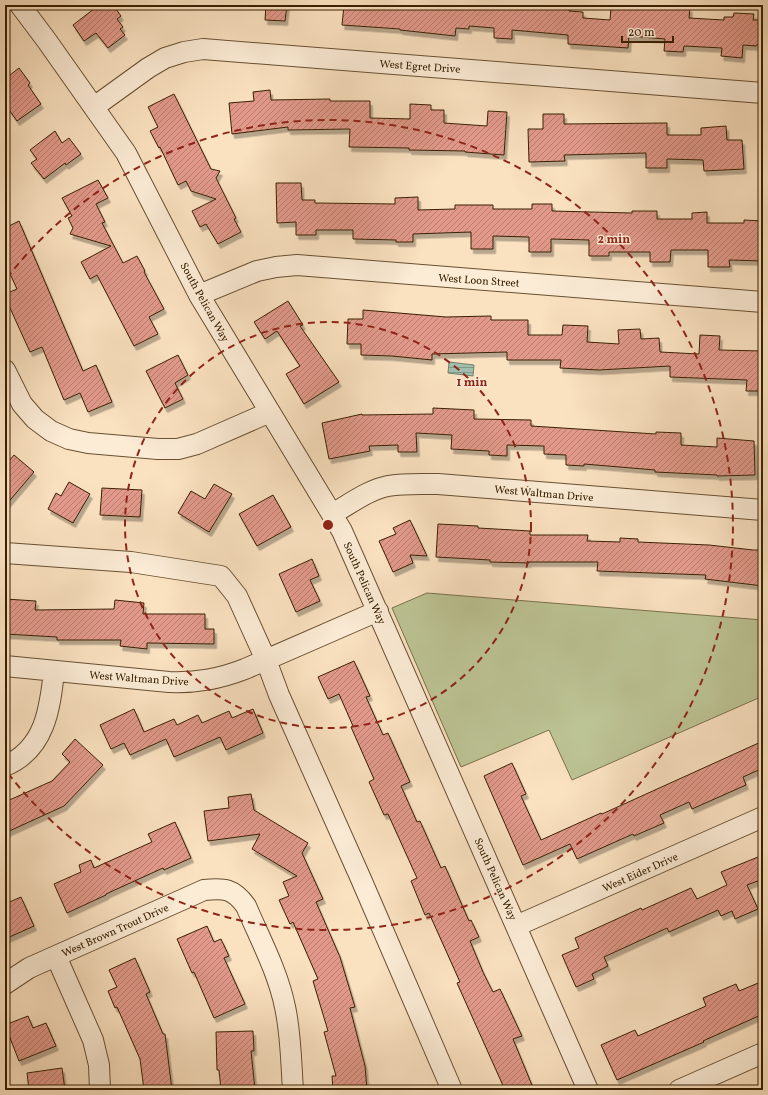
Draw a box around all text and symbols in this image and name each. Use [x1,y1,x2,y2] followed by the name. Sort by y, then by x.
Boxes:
[622,18,673,44] scale bar
[628,25,655,41] text: 20 m
[379,57,461,78] street label: West Egret Drive
[598,232,630,248] text: 2 min
[176,260,232,345] street label: South Pelican Way
[438,271,520,292] street label: West Loon Street
[457,375,488,391] text: 1 min
[494,483,594,506] street label: West Waltman Drive
[321,518,335,532] centre of rings
[339,540,389,627] street label: South Pelican Way
[89,669,189,690] street label: West Waltman Drive
[470,836,520,923] street label: South Pelican Way
[600,850,681,897] street label: West Eider Drive
[60,901,172,962] street label: West Brown Trout Drive

